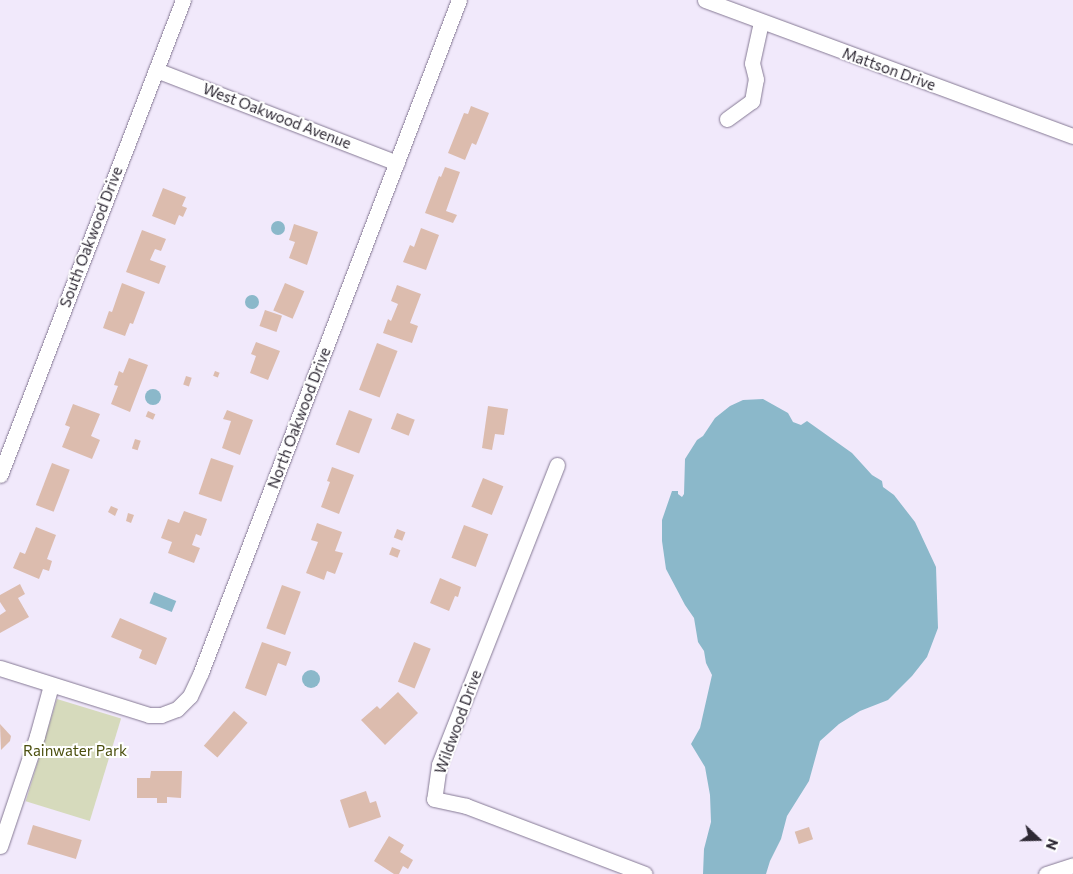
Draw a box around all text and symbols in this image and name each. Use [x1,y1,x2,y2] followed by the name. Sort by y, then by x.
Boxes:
[840,44,938,94] street label: Mattson Drive
[200,79,354,153] street label: West Oakwood Avenue
[56,164,126,310] street label: South Oakwood Drive
[264,345,334,491] street label: North Oakwood Drive
[431,668,485,776] street label: Wildwood Drive
[23,742,127,760] park label: Rainwater Park
[1013,814,1063,864] north arrow
[1043,837,1062,853] text: N

